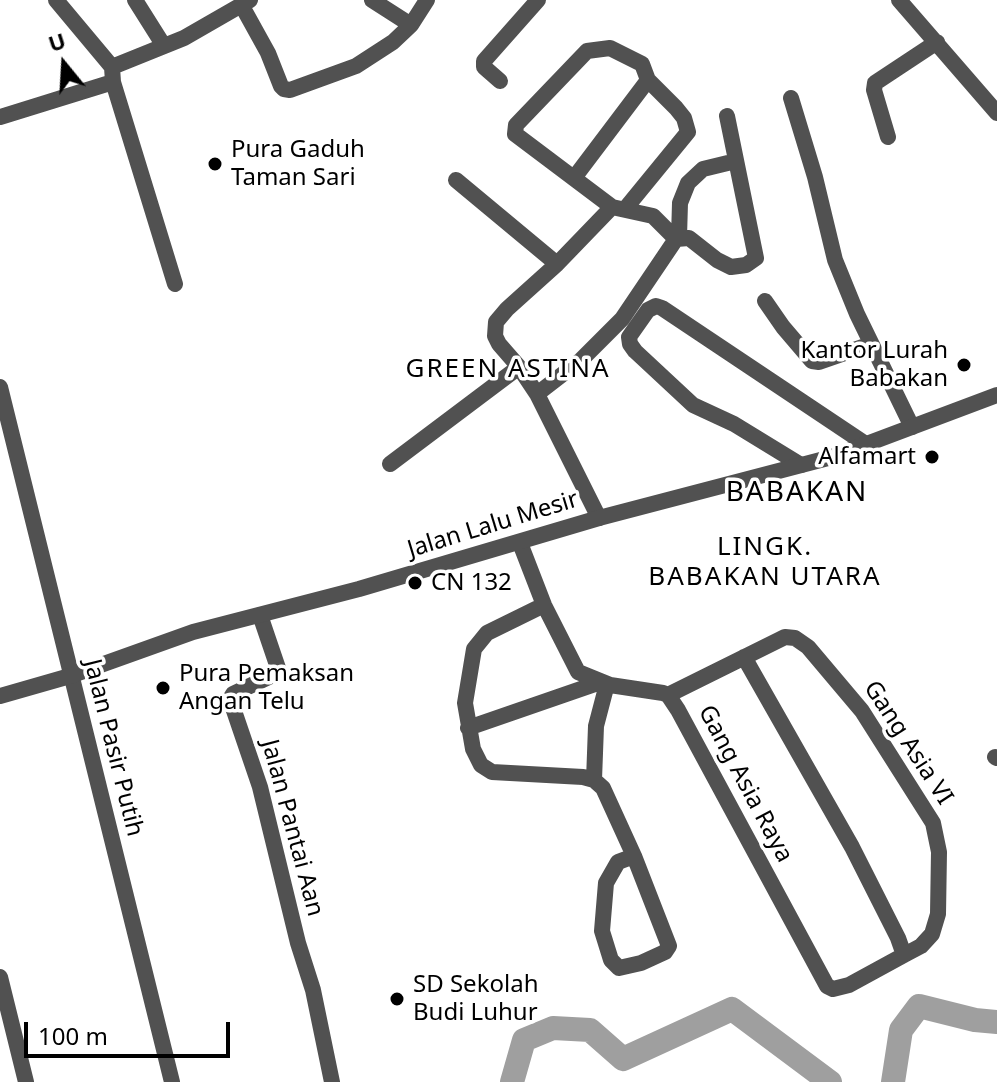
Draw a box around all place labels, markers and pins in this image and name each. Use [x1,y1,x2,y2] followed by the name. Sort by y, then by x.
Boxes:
[231,136,365,192] place label: Pura Gaduh Taman Sari
[206,155,224,173] marker: Pura Gaduh Taman Sari
[800,337,948,393] place label: Kantor Lurah Babakan
[955,356,973,374] marker: Kantor Lurah Babakan
[818,443,916,471] place label: Alfamart
[923,448,941,466] marker: Alfamart
[431,569,512,597] place label: CN 132
[406,574,424,592] marker: CN 132
[179,660,354,716] place label: Pura Pemaksan Angan Telu
[154,679,172,697] marker: Pura Pemaksan Angan Telu
[413,971,538,1027] place label: SD Sekolah Budi Luhur
[388,990,406,1008] marker: SD Sekolah Budi Luhur

